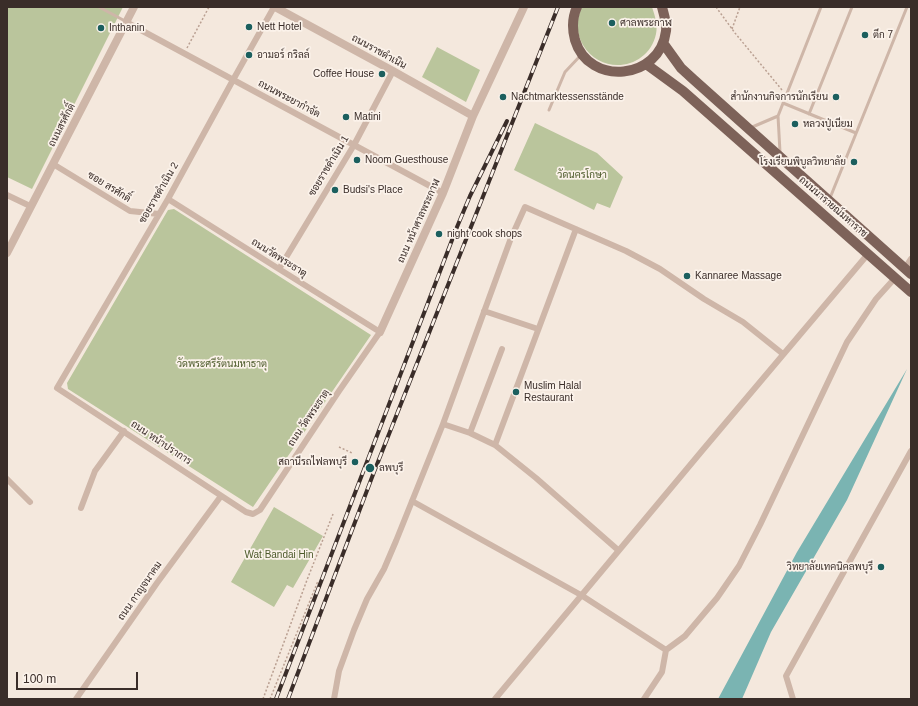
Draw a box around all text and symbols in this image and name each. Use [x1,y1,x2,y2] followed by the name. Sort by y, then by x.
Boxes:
[620,17,672,29] place label: ศาลพระกาฬ
[607,18,617,28] marker: ศาลพระกาฬ
[257,21,301,33] place label: Nett Hotel
[109,22,145,34] place label: Inthanin
[244,22,254,32] marker: Nett Hotel
[96,23,106,33] marker: Inthanin
[873,29,893,41] place label: ตึก 7
[860,30,870,40] marker: ตึก 7
[349,32,409,72] street label: ถนนราชดำเนิน
[257,49,310,61] place label: อามอร์ กริลล์
[244,50,254,60] marker: อามอร์ กริลล์
[313,68,374,80] place label: Coffee House
[377,69,387,79] marker: Coffee House
[256,78,322,120] street label: ถนนพระยากำจัด
[511,91,624,103] place label: Nachtmarktessensstände
[731,91,828,103] place label: สำนักงานกิจการนักเรียน
[498,92,508,102] marker: Nachtmarktessensstände
[831,92,841,102] marker: สำนักงานกิจการนักเรียน
[46,101,78,149] street label: ถนนสรศักดิ์
[354,111,381,123] place label: Matini
[341,112,351,122] marker: Matini
[803,118,853,130] place label: หลวงปู่เนียม
[790,119,800,129] marker: หลวงปู่เนียม
[306,134,352,198] street label: ซอยราชดำเนิน 1
[365,154,448,166] place label: Noom Guesthouse
[352,155,362,165] marker: Noom Guesthouse
[760,156,846,168] place label: โรงเรียนพิบูลวิทยาลัย
[849,157,859,167] marker: โรงเรียนพิบูลวิทยาลัย
[137,160,181,226] street label: ซอยราชดำเนิน 2
[85,169,133,205] street label: ซอย สรศักดิ์
[557,169,607,181] park label: วัดนครโกษา
[796,174,870,240] street label: ถนนนารายณ์มหาราช
[395,177,443,265] street label: ถนน หน้าศาลพระกาฬ
[343,184,403,196] place label: Budsi's Place
[330,185,340,195] marker: Budsi's Place
[447,228,522,240] place label: night cook shops
[434,229,444,239] marker: night cook shops
[249,236,309,280] street label: ถนนวัดพระธาตุ
[695,270,782,282] place label: Kannaree Massage
[682,271,692,281] marker: Kannaree Massage
[177,358,267,370] park label: วัดพระศรีรัตนมหาธาตุ
[524,380,581,404] place label: Muslim Halal Restaurant
[286,387,332,449] street label: ถนน วัดพระธาตุ
[511,387,521,397] marker: Muslim Halal Restaurant
[128,418,194,468] street label: ถนน หน้าปราการ
[278,456,347,468] place label: สถานีรถไฟลพบุรี
[350,457,360,467] marker: สถานีรถไฟลพบุรี
[364,462,376,474] marker: ลพบุรี
[379,462,403,474] place label: ลพบุรี
[244,549,314,561] park label: Wat Bandai Hin
[115,559,165,623] street label: ถนน กาญจนาคม
[787,561,873,573] place label: วิทยาลัยเทคนิคลพบุรี
[876,562,886,572] marker: วิทยาลัยเทคนิคลพบุรี
[18,664,140,690] scale bar
[23,672,56,686] text: 100 m

